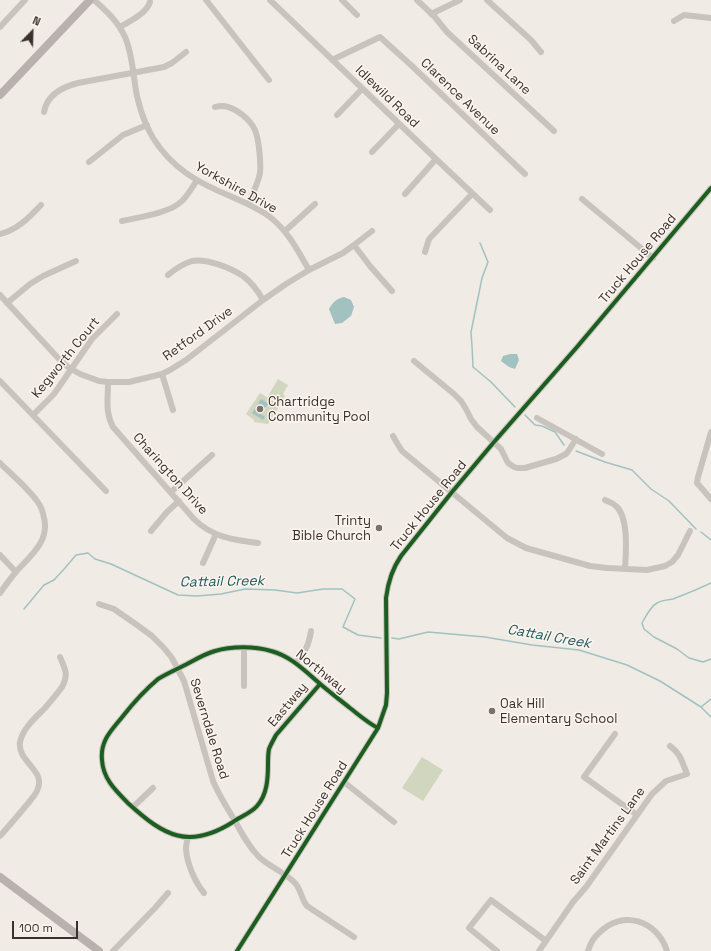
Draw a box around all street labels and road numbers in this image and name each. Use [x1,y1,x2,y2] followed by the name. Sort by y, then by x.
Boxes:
[464,32,534,98] street label: Sabrina Lane
[417,55,503,139] street label: Clarence Avenue
[352,63,422,131] street label: Idlewild Road
[192,159,280,217] street label: Yorkshire Drive
[596,211,680,307] street label: Truck House Road
[160,304,236,364] street label: Retford Drive
[29,314,103,402] street label: Kegworth Court
[129,430,211,518] street label: Charington Drive
[388,458,470,554] street label: Truck House Road
[292,647,350,697] street label: Northway
[186,677,232,781] street label: Severndale Road
[265,680,311,730] street label: Eastway
[279,758,351,862] street label: Truck House Road
[567,784,649,888] street label: Saint Martins Lane

